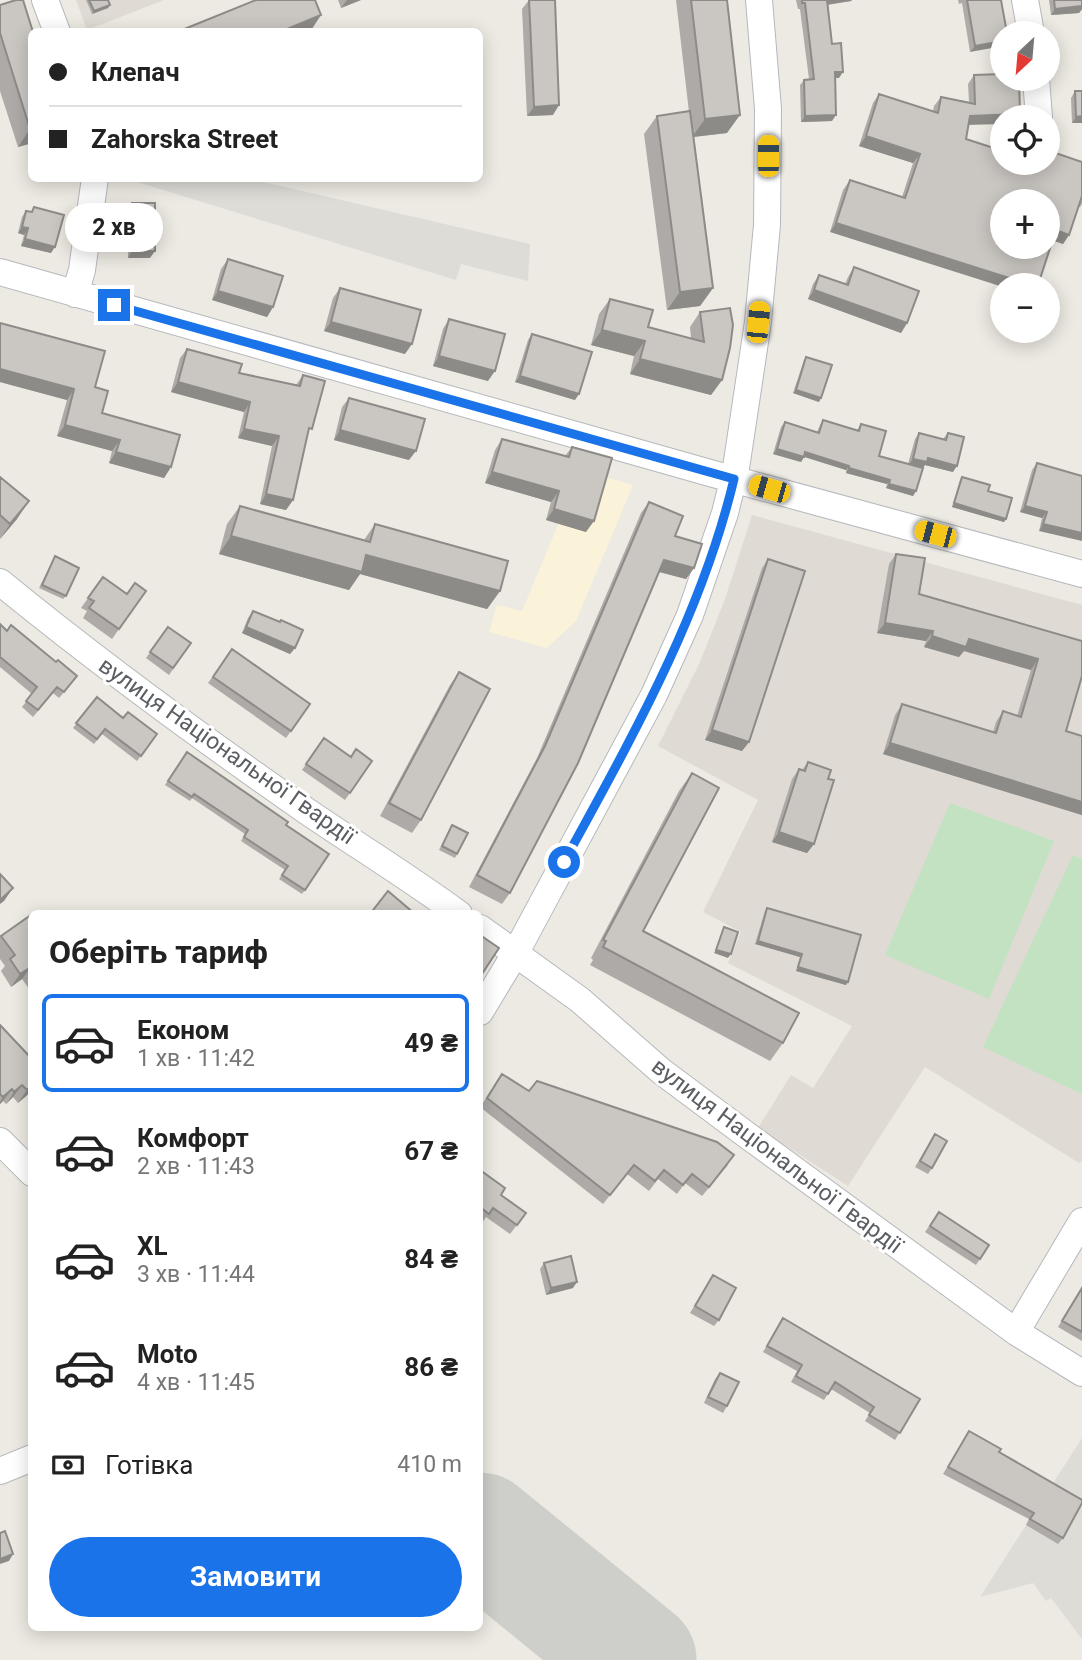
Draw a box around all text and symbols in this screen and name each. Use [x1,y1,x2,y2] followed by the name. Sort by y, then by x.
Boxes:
[990,21,1060,91] north arrow
[990,21,1060,343] map controls
[91,57,180,87] text: Клепач
[990,105,1060,175] button: locate
[91,124,278,154] text: Zahorska Street
[758,135,779,177] car
[990,189,1060,259] button: +
[65,204,163,252] callout: 2 хв
[92,214,136,241] text: 2 хв
[990,273,1060,343] button: −
[98,289,130,321] route end
[746,300,771,344] car
[746,473,793,505] car
[912,518,959,550] car
[94,652,362,851] street label: вулиця Національної Гвардії
[548,846,580,878] route start
[49,933,268,971] text: Оберіть тариф
[53,1012,116,1075] icon: car
[137,1015,229,1045] text: Економ
[404,1028,458,1058] text: 49 ₴
[137,1045,255,1072] text: 1 хв · 11:42
[646,1053,909,1260] street label: вулиця Національної Гвардії
[53,1120,116,1183] icon: car
[137,1123,249,1153] text: Комфорт
[404,1136,458,1166] text: 67 ₴
[137,1153,255,1180] text: 2 хв · 11:43
[53,1228,116,1291] icon: car
[137,1231,168,1261] text: XL
[404,1244,458,1274] text: 84 ₴
[137,1261,255,1288] text: 3 хв · 11:44
[53,1336,116,1399] icon: car
[137,1339,198,1369] text: Moto
[404,1352,458,1382] text: 86 ₴
[137,1369,255,1396] text: 4 хв · 11:45
[49,1446,87,1484] icon: cash
[105,1450,194,1480] text: Готівка
[397,1451,462,1478] text: 410 m
[49,1537,462,1617] button: Замовити

